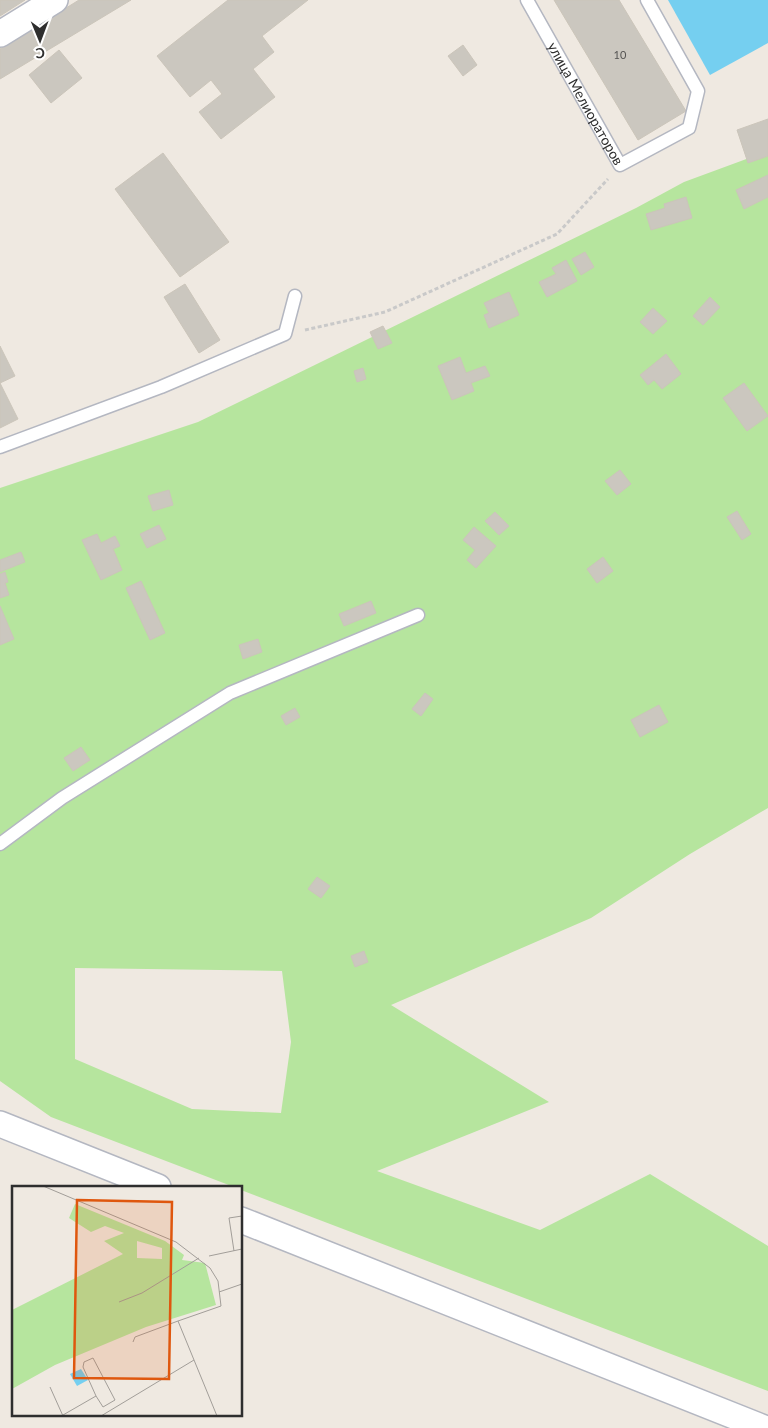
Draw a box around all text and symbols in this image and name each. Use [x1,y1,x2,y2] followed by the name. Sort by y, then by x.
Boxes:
[15,15,65,65] north arrow
[544,39,627,168] street label: улица Мелиораторов
[35,45,45,62] text: С
[614,48,627,61] house number: 10
[12,1186,242,1416] inset map

